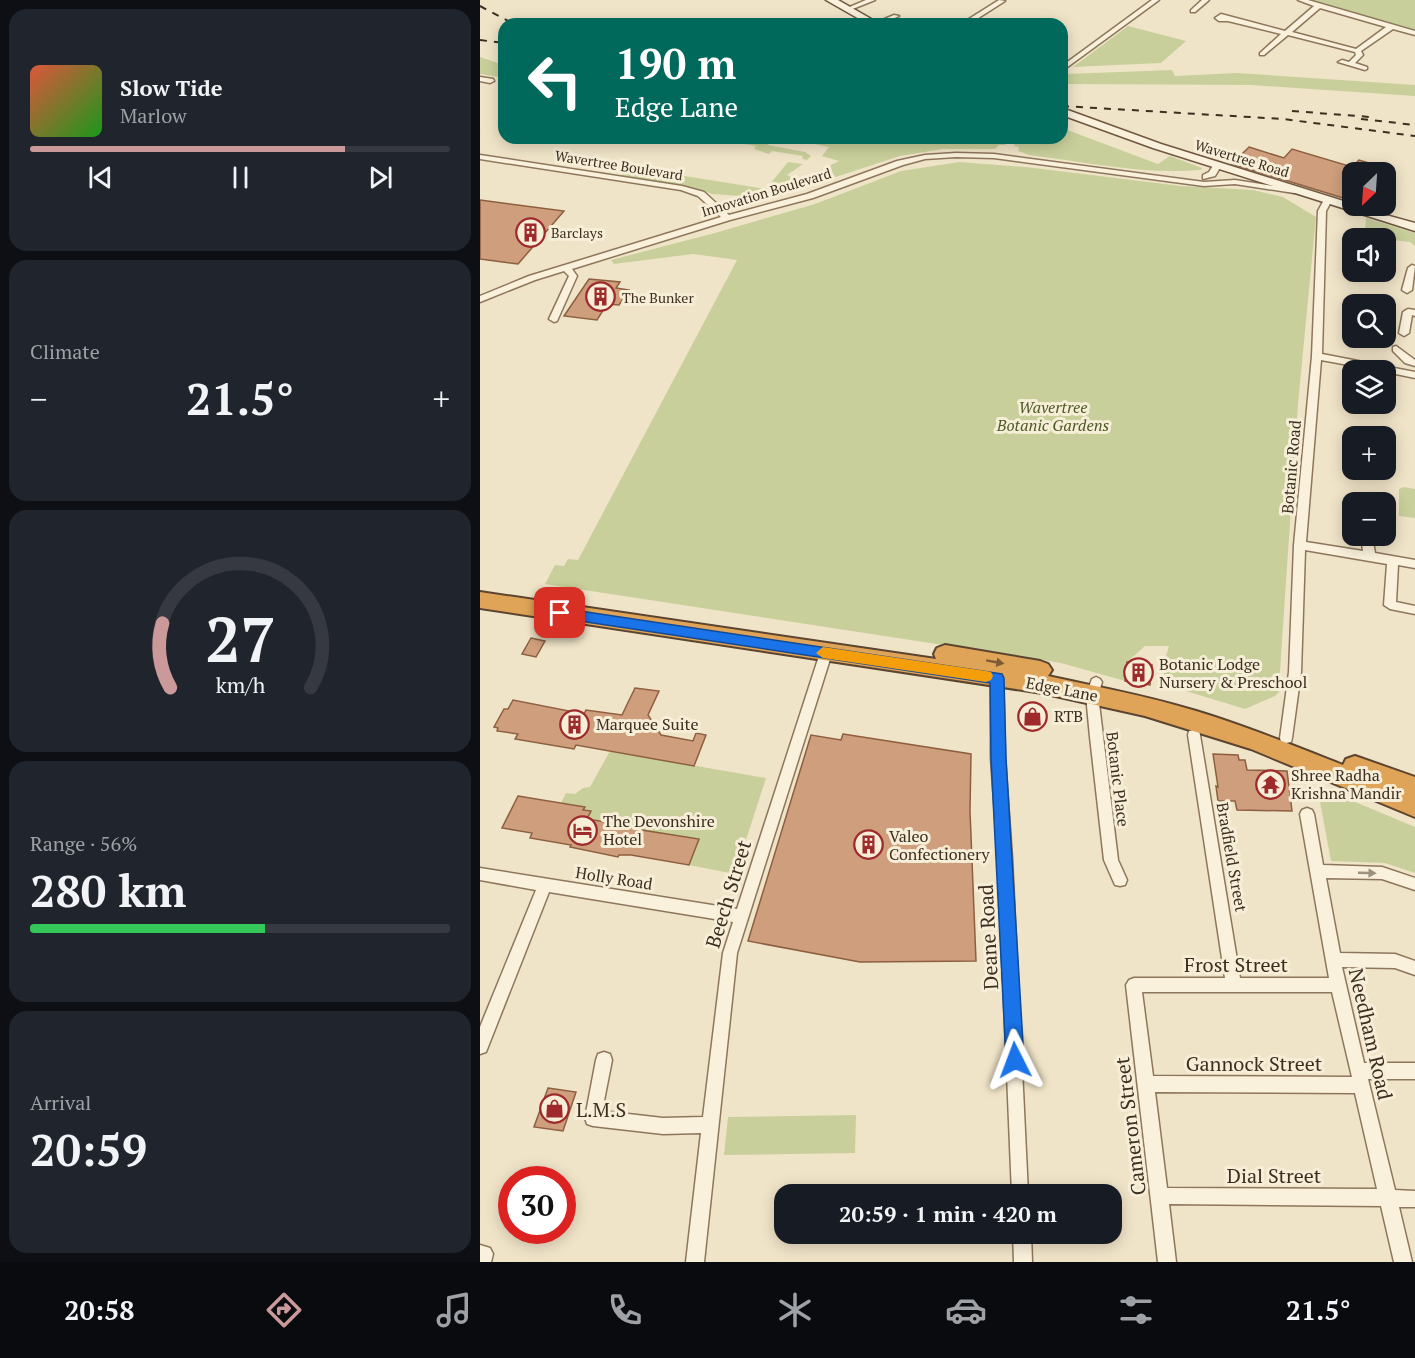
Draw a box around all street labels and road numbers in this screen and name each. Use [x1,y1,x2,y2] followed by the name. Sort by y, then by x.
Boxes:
[1192,135,1292,181] street label: Wavertree Road
[554,146,685,185] street label: Wavertree Boulevard
[699,163,833,221] street label: Innovation Boulevard
[1276,419,1306,515] street label: Botanic Road
[1024,671,1100,707] street label: Edge Lane
[1101,730,1135,828] street label: Botanic Place
[1212,800,1252,914] street label: Bradfield Street
[699,836,757,951] street label: Beech Street
[574,861,654,895] street label: Holly Road
[972,883,1004,991] street label: Deane Road
[1184,951,1289,978] street label: Frost Street
[1343,965,1399,1103] street label: Needham Road
[1186,1050,1323,1077] street label: Gannock Street
[1108,1055,1152,1197] street label: Cameron Street
[1227,1162,1322,1189] street label: Dial Street

